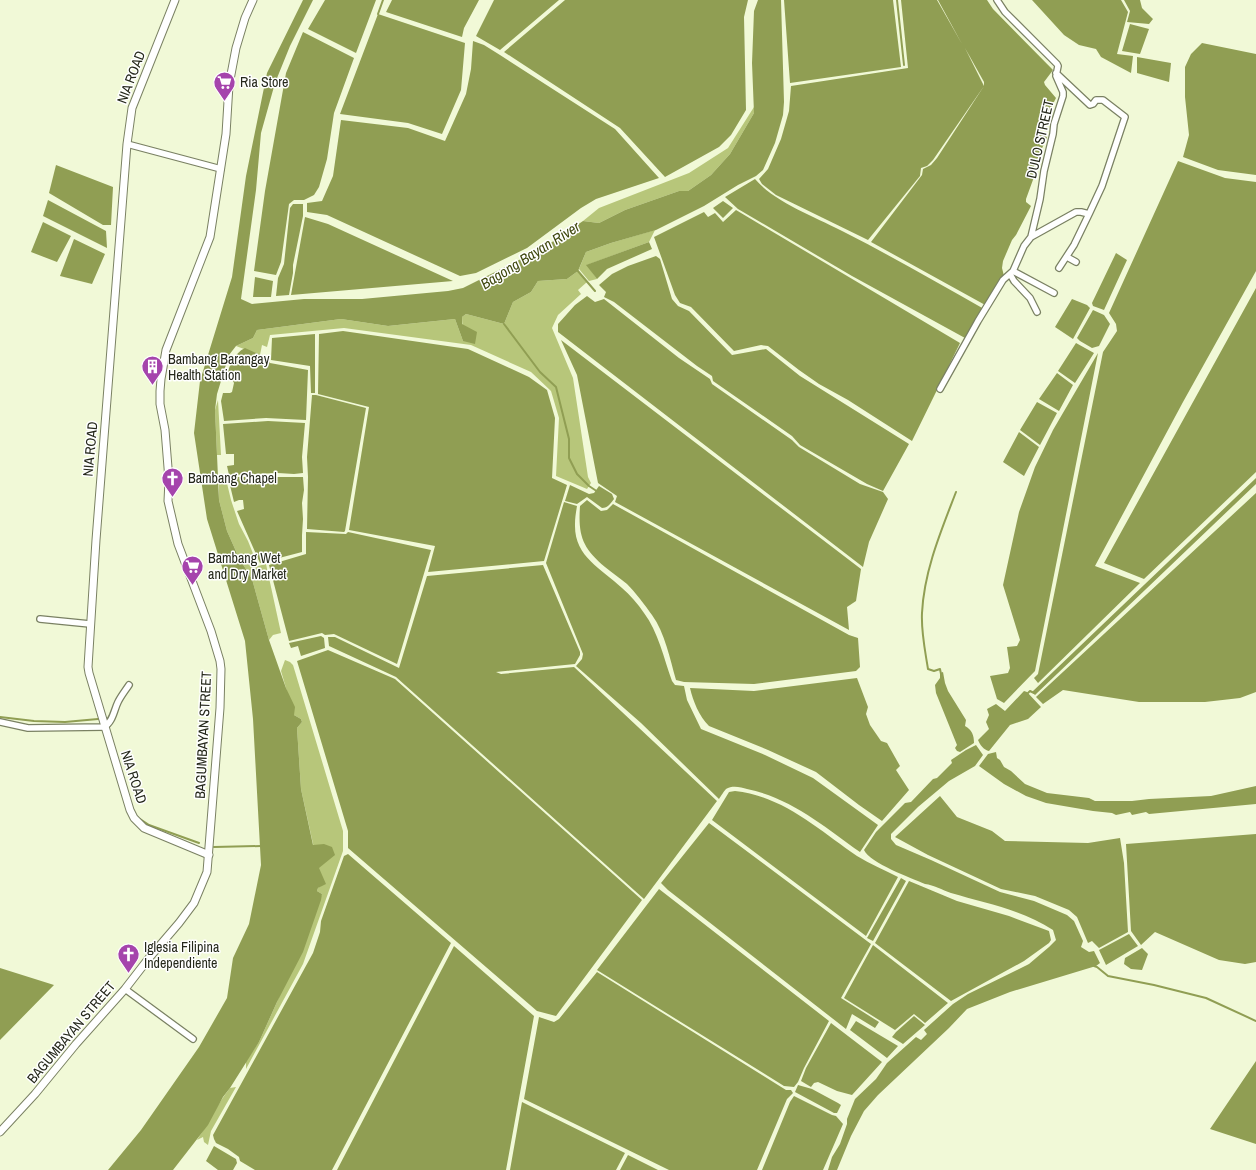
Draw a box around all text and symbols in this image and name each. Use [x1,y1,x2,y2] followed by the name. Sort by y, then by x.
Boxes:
[113,48,149,106] street label: NIA ROAD
[212,69,238,102] supermarket icon: Ria Store
[240,73,289,91] place label: Ria Store
[1022,98,1058,180] street label: DULO STREET
[476,216,584,294] water label: Bagong Bayan River
[168,350,270,384] place label: Bambang Barangay Health Station
[139,354,165,387] building icon: Bambang Barangay Health Station
[79,421,101,477] street label: NIA ROAD
[160,465,186,498] church icon: Bambang Chapel
[188,469,277,487] place label: Bambang Chapel
[208,549,286,583] place label: Bambang Wet and Dry Market
[179,553,205,586] supermarket icon: Bambang Wet and Dry Market
[191,671,215,799] street label: BAGUMBAYAN STREET
[117,748,151,806] street label: NIA ROAD
[144,938,220,972] place label: Iglesia Filipina Independiente
[115,942,141,975] church icon: Iglesia Filipina Independiente
[23,977,119,1087] street label: BAGUMBAYAN STREET

